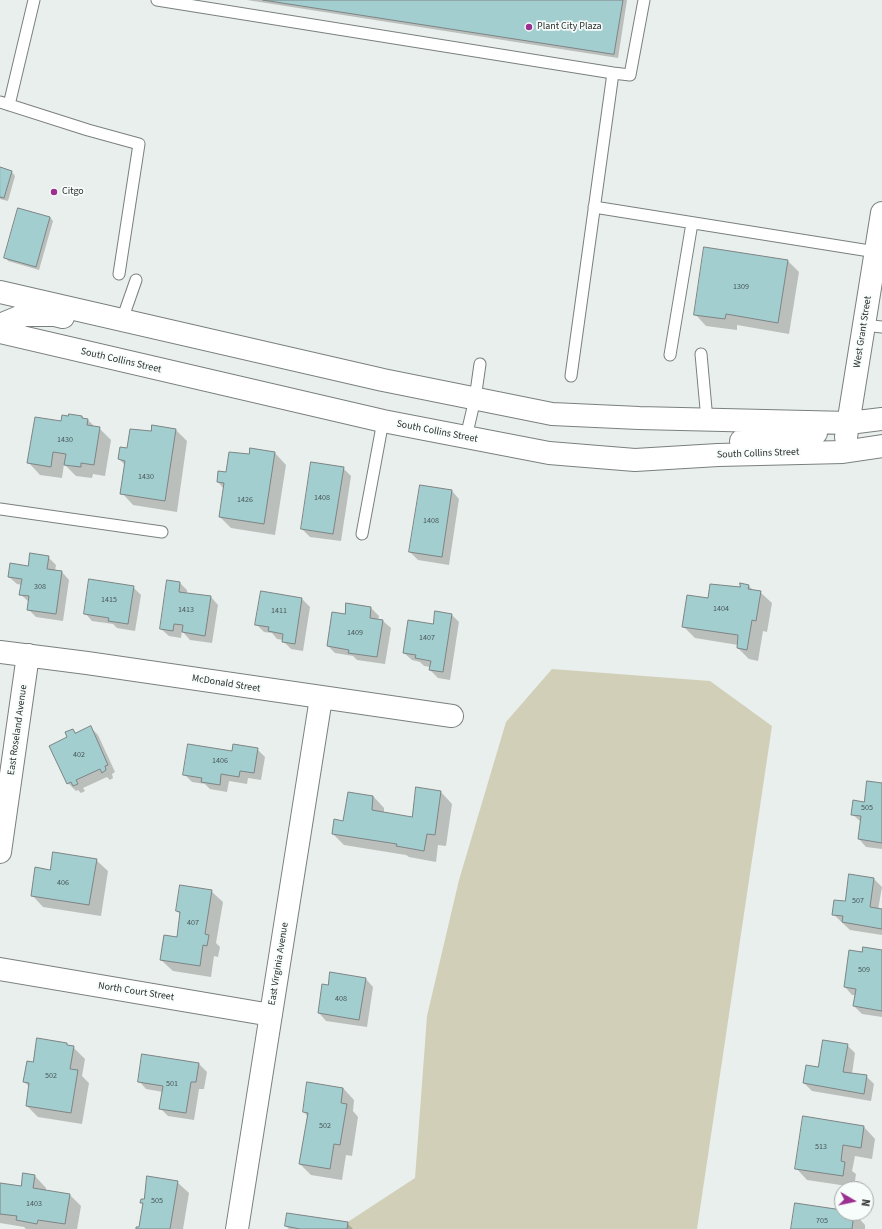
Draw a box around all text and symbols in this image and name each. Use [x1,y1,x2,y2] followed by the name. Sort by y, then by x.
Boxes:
[537,21,602,33] place label: Plant City Plaza
[524,22,534,32] marker: Plant City Plaza
[62,186,84,198] place label: Citgo
[49,187,59,197] marker: Citgo
[733,282,749,292] house number: 1309
[851,295,875,369] street label: West Grant Street
[79,346,163,376] street label: South Collins Street
[395,418,479,446] street label: South Collins Street
[57,435,73,445] house number: 1430
[717,447,799,461] street label: South Collins Street
[138,472,154,482] house number: 1430
[314,493,330,503] house number: 1408
[237,495,253,505] house number: 1426
[423,516,439,526] house number: 1408
[34,582,46,592] house number: 308
[101,595,117,605] house number: 1415
[713,604,729,614] house number: 1404
[178,605,194,615] house number: 1413
[271,606,287,616] house number: 1411
[347,628,363,638] house number: 1409
[419,633,435,643] house number: 1407
[191,673,261,695] street label: McDonald Street
[6,684,30,776] street label: East Roseland Avenue
[73,750,85,760] house number: 402
[212,756,228,766] house number: 1406
[861,803,873,813] house number: 505
[57,878,69,888] house number: 406
[852,896,864,906] house number: 507
[187,918,199,928] house number: 407
[267,922,291,1006] street label: East Virginia Avenue
[858,965,870,975] house number: 509
[97,980,175,1004] street label: North Court Street
[335,994,347,1004] house number: 408
[45,1071,57,1081] house number: 502
[166,1079,178,1089] house number: 501
[319,1121,331,1131] house number: 502
[815,1142,827,1152] house number: 513
[834,1181,874,1221] north arrow
[151,1196,163,1206] house number: 505
[857,1198,873,1208] text: N
[26,1199,42,1209] house number: 1403
[816,1216,828,1226] house number: 705

